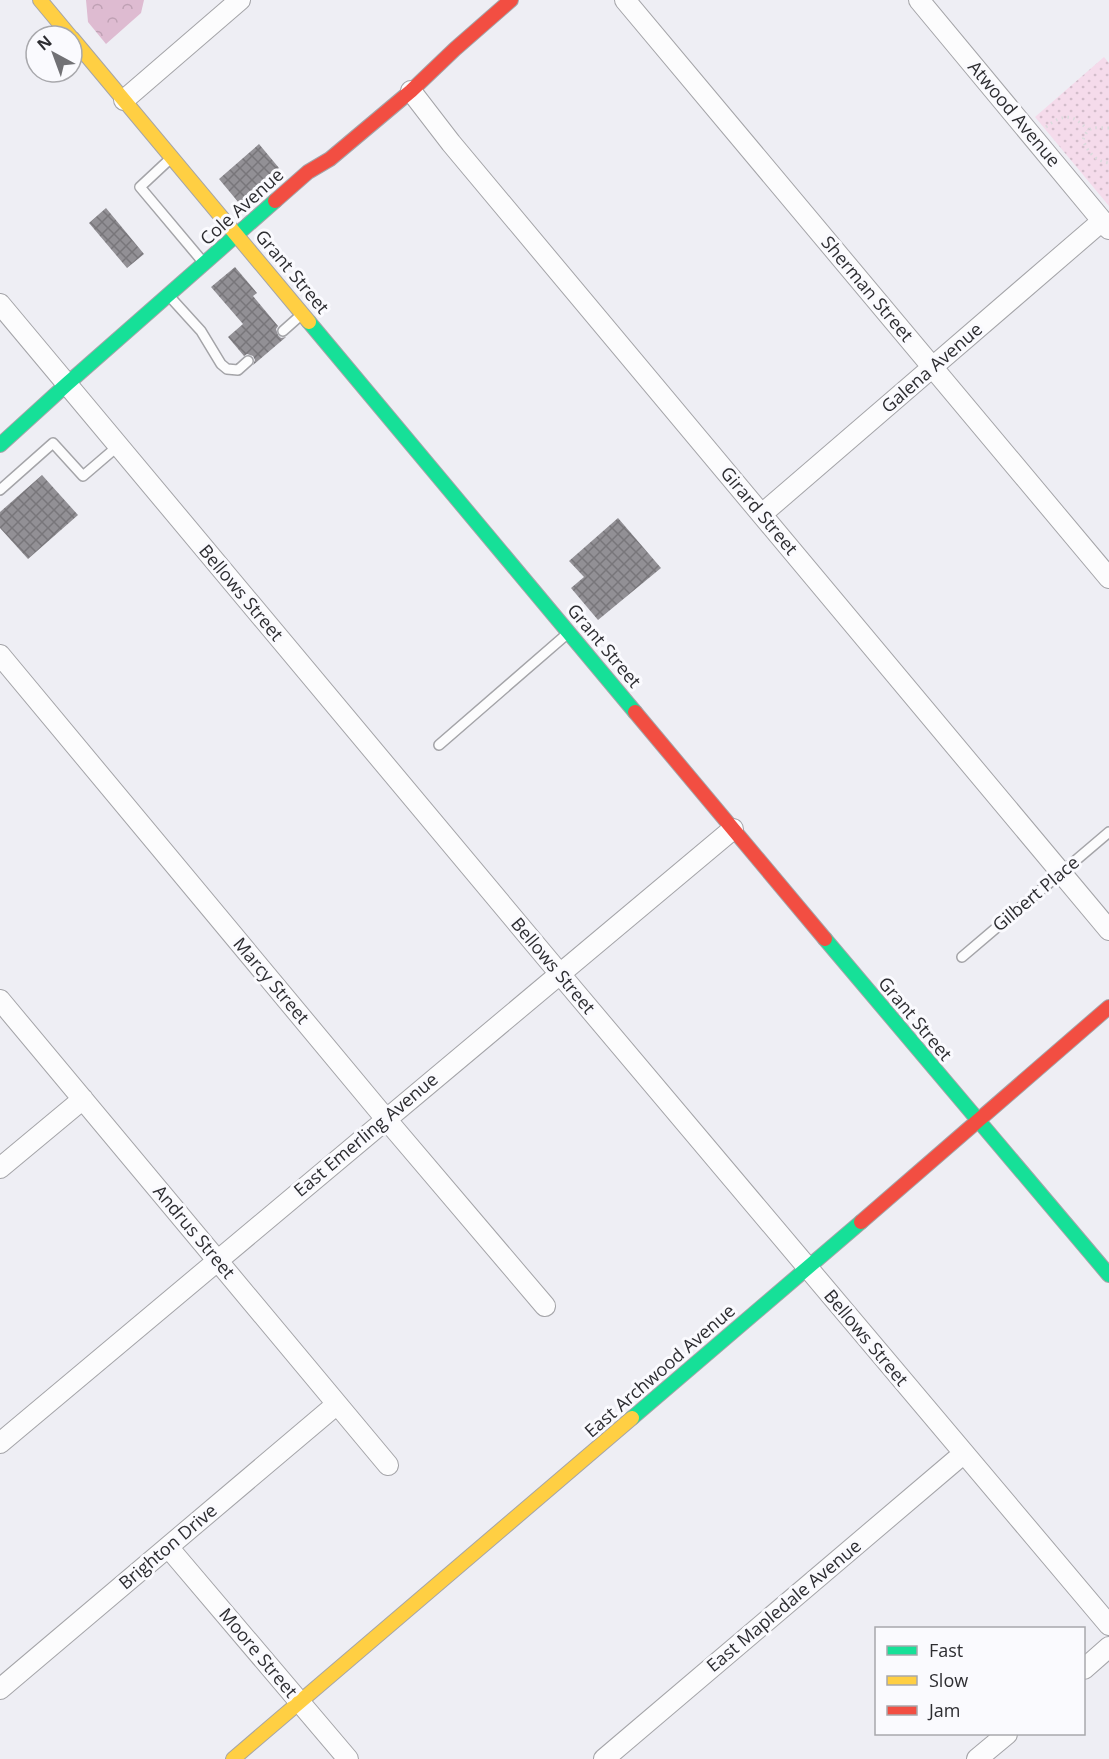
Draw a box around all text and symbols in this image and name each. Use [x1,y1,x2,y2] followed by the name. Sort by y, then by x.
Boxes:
[24,24,84,84] north arrow
[32,30,56,55] text: N
[963,55,1066,172] street label: Atwood Avenue
[195,162,288,250] street label: Cole Avenue
[251,224,335,318] street label: Grant Street
[816,230,919,346] street label: Sherman Street
[876,317,987,418] street label: Galena Avenue
[716,461,804,560] street label: Girard Street
[194,539,289,646] street label: Bellows Street
[563,598,647,692] street label: Grant Street
[987,850,1084,936] street label: Gilbert Place
[506,912,601,1019] street label: Bellows Street
[228,932,315,1029] street label: Marcy Street
[874,971,958,1065] street label: Grant Street
[288,1067,442,1202] street label: East Emerling Avenue
[148,1179,241,1283] street label: Andrus Street
[819,1284,914,1391] street label: Bellows Street
[579,1298,740,1442] street label: East Archwood Avenue
[113,1498,222,1594] street label: Brighton Drive
[701,1534,866,1677] street label: East Mapledale Avenue
[214,1602,303,1702] street label: Moore Street
[875,1627,1085,1735] legend
[929,1638,963,1662] text: Fast
[929,1668,968,1692] text: Slow
[927,1698,961,1722] text: Jam

